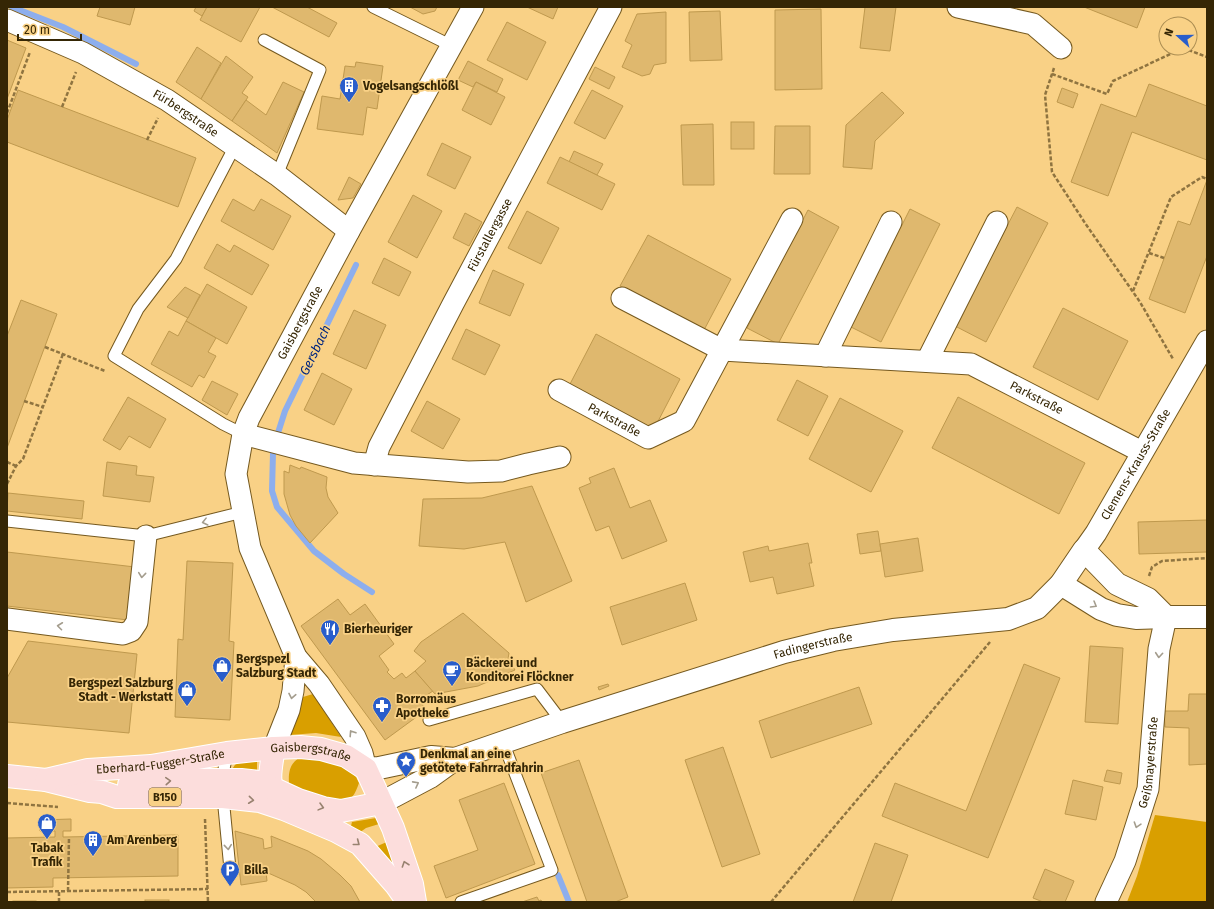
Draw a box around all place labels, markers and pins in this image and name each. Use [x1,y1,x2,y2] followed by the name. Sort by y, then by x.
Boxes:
[338,75,360,103] building icon: Vogelsangschlößl
[362,79,459,93] place label: Vogelsangschlößl
[319,618,341,646] restaurant icon: Bierheuriger
[344,622,413,636] place label: Bierheuriger
[236,652,317,680] place label: Bergspezl Salzburg Stadt
[211,655,233,683] shop icon: Bergspezl Salzburg Stadt
[466,656,574,684] place label: Bäckerei und Konditorei Flöckner
[441,659,463,687] cafe icon: Bäckerei und Konditorei Flöckner
[69,676,173,704] place label: Bergspezl Salzburg Stadt - Werkstatt
[176,679,198,707] shop icon: Bergspezl Salzburg Stadt - Werkstatt
[395,692,456,720] place label: Borromäus Apotheke
[371,695,393,723] pharmacy icon: Borromäus Apotheke
[420,747,544,775] place label: Denkmal an eine getötete Fahrradfahrin
[395,750,417,778] place icon: Denkmal an eine getötete Fahrradfahrin
[36,812,58,840] shop icon: Tabak Trafik
[82,829,104,857] building icon: Am Arenberg
[106,833,178,847] place label: Am Arenberg
[31,841,64,869] place label: Tabak Trafik
[219,859,241,887] parking icon: Billa
[244,863,269,877] place label: Billa

